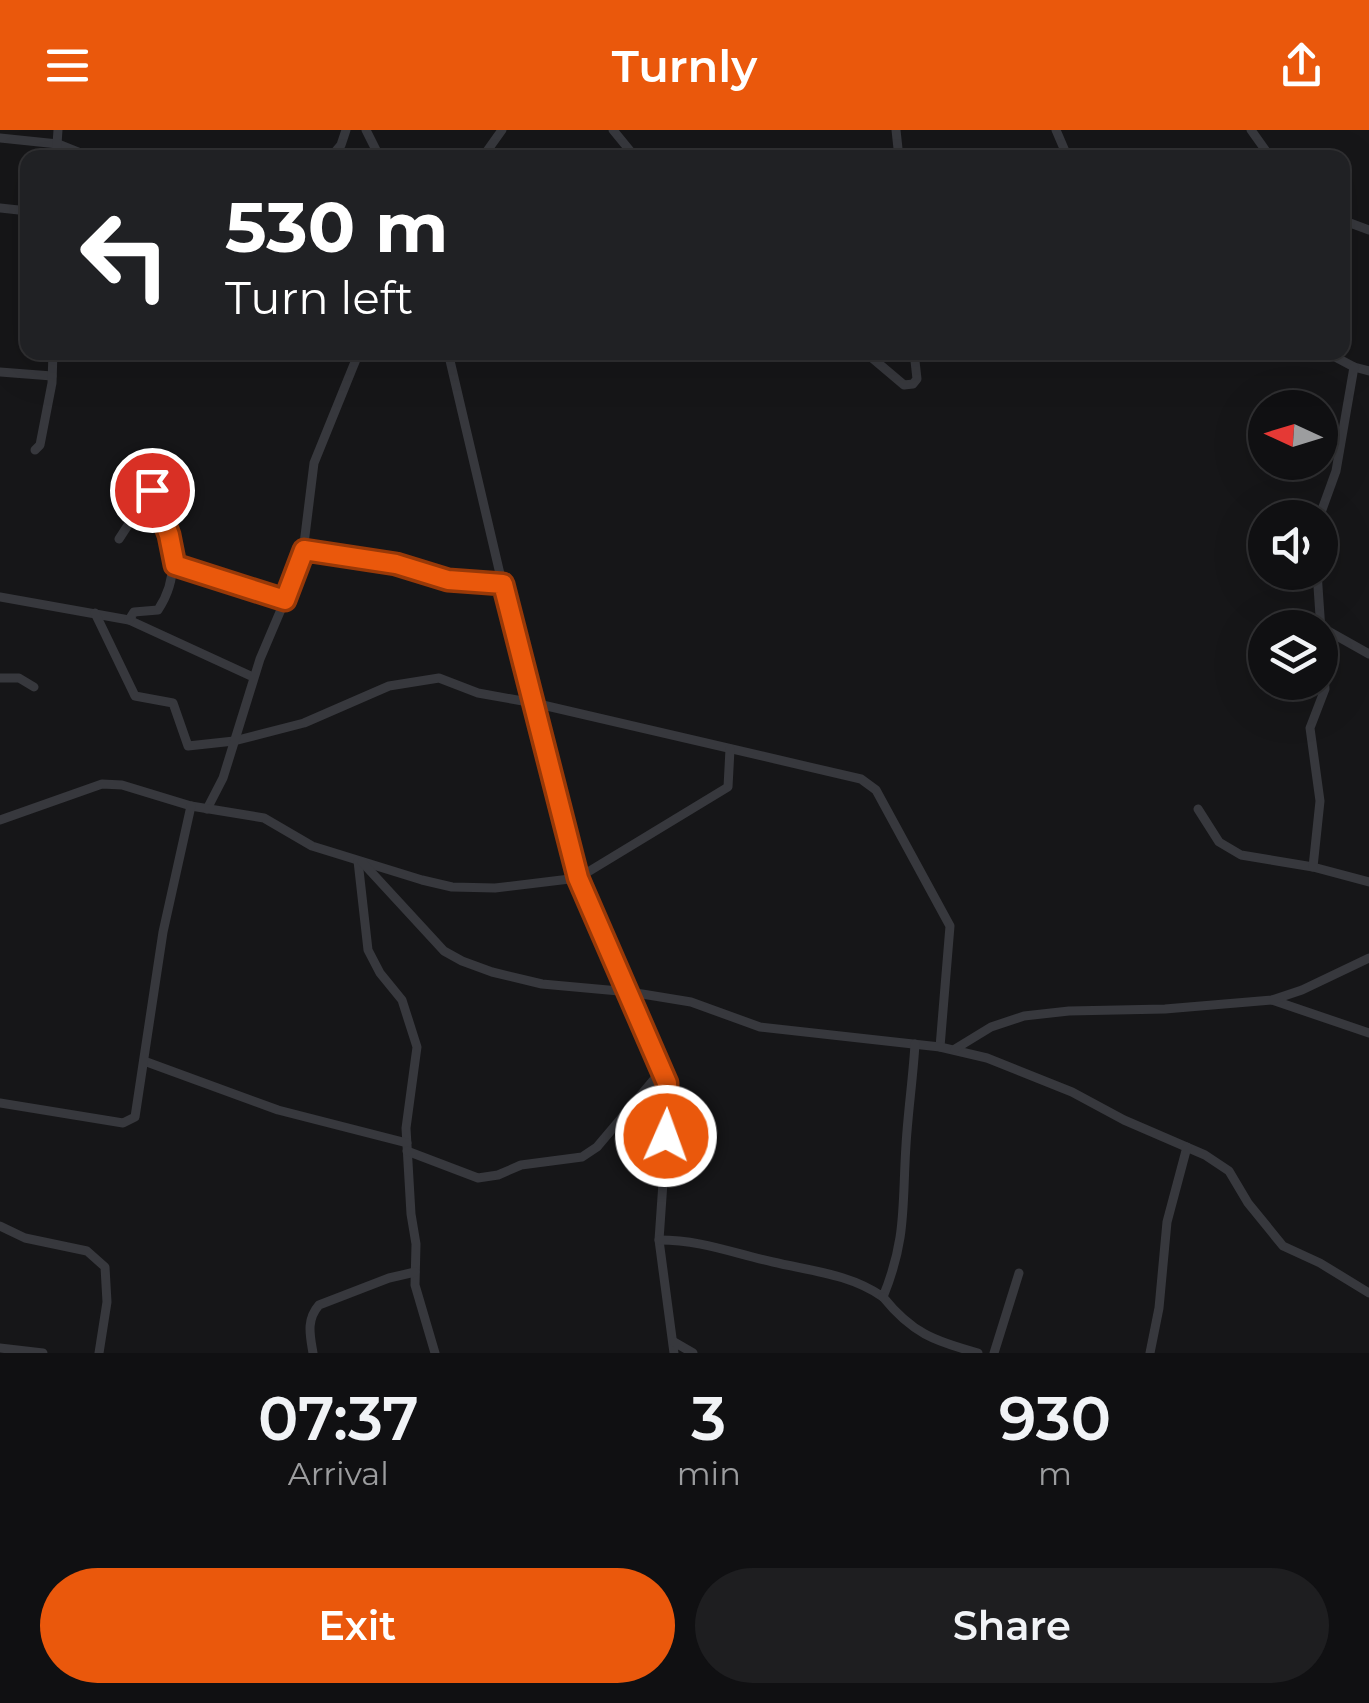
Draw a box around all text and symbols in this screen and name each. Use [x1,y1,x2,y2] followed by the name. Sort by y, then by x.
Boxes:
[40,38,95,93] icon: menu
[612,38,757,93] text: Turnly
[1274,38,1329,93] icon: share
[225,184,449,270] text: 530 m
[60,190,190,320] icon: left
[225,270,413,325] text: Turn left
[1248,390,1338,480] north arrow
[1248,390,1338,700] map controls
[110,448,195,533] pin
[125,463,180,518] icon: arrive
[1248,500,1338,590] button: sound
[1248,610,1338,700] button: layers
[614,1084,718,1188] position arrow
[258,1382,419,1455] text: 07:37
[691,1382,726,1455] text: 3
[999,1382,1111,1455] text: 930
[288,1454,389,1493] text: Arrival
[677,1454,741,1493] text: min
[1038,1454,1072,1493] text: m
[40,1568,675,1683] button: Exit
[695,1568,1329,1683] button: Share

